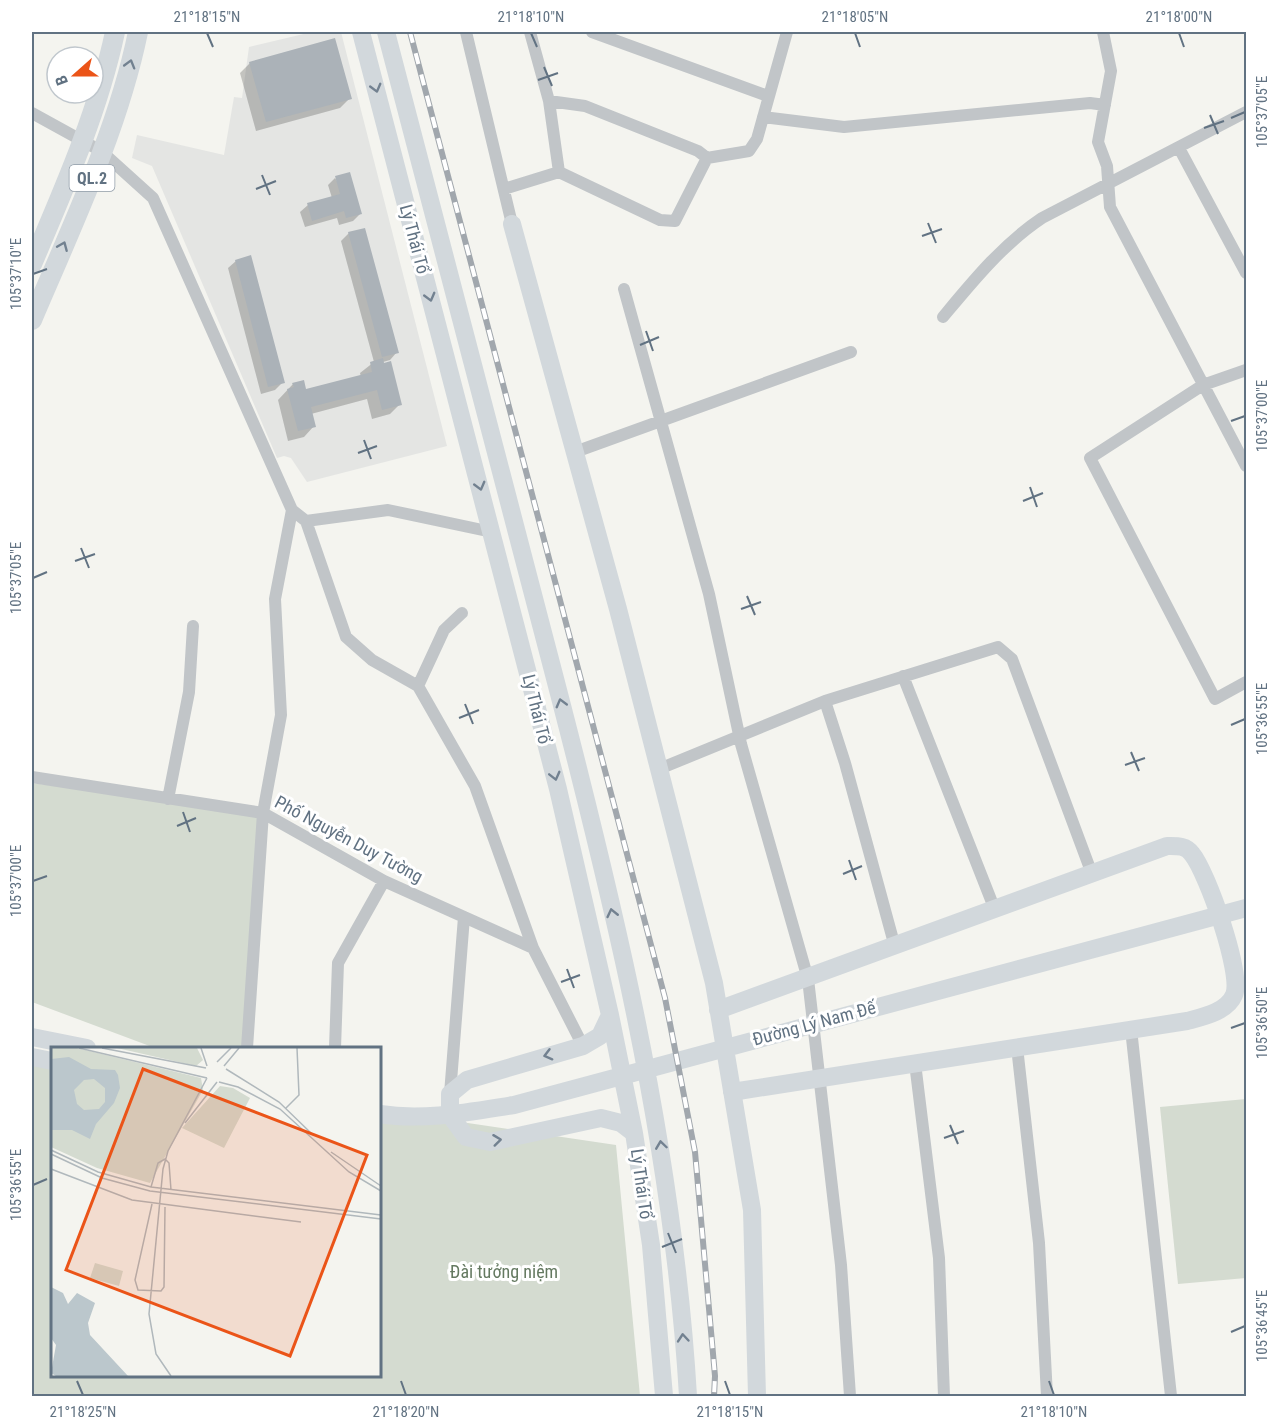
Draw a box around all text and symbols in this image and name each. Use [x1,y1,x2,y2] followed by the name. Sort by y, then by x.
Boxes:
[174,8,240,26] text: 21°18'15"N
[498,8,564,26] text: 21°18'10"N
[822,8,888,26] text: 21°18'05"N
[1146,8,1212,26] text: 21°18'00"N
[45,45,105,105] north arrow
[123,59,135,70] one-way arrow
[51,73,72,88] text: B
[1253,76,1271,148] text: 105°37'05"E
[368,83,381,93] one-way arrow
[70,165,115,191] road number: QL.2
[396,202,434,276] street label: Lý Thái Tổ
[7,238,25,310] text: 105°37'10"E
[55,242,67,253] one-way arrow
[423,291,435,302] one-way arrow
[1253,380,1271,452] text: 105°37'00"E
[472,481,485,491] one-way arrow
[7,542,25,614] text: 105°37'05"E
[518,672,556,746] street label: Lý Thái Tổ
[1253,683,1271,755] text: 105°36'55"E
[556,698,569,708] one-way arrow
[547,771,560,781] one-way arrow
[271,791,427,887] street label: Phố Nguyễn Duy Tường
[7,845,25,917] text: 105°37'00"E
[606,908,619,918] one-way arrow
[1253,987,1271,1059] text: 105°36'50"E
[750,996,879,1050] street label: Đường Lý Nam Đế
[51,1047,381,1377] inset map
[543,1048,553,1061] one-way arrow
[492,1134,502,1147] one-way arrow
[655,1140,667,1149] one-way arrow
[627,1147,657,1221] street label: Lý Thái Tổ
[7,1149,25,1221] text: 105°36'55"E
[450,1261,558,1282] park label: Đài tưởng niệm
[1253,1290,1271,1362] text: 105°36'45"E
[677,1334,690,1343] one-way arrow
[50,1403,116,1421] text: 21°18'25"N
[373,1403,439,1421] text: 21°18'20"N
[697,1403,763,1421] text: 21°18'15"N
[1021,1403,1087,1421] text: 21°18'10"N

